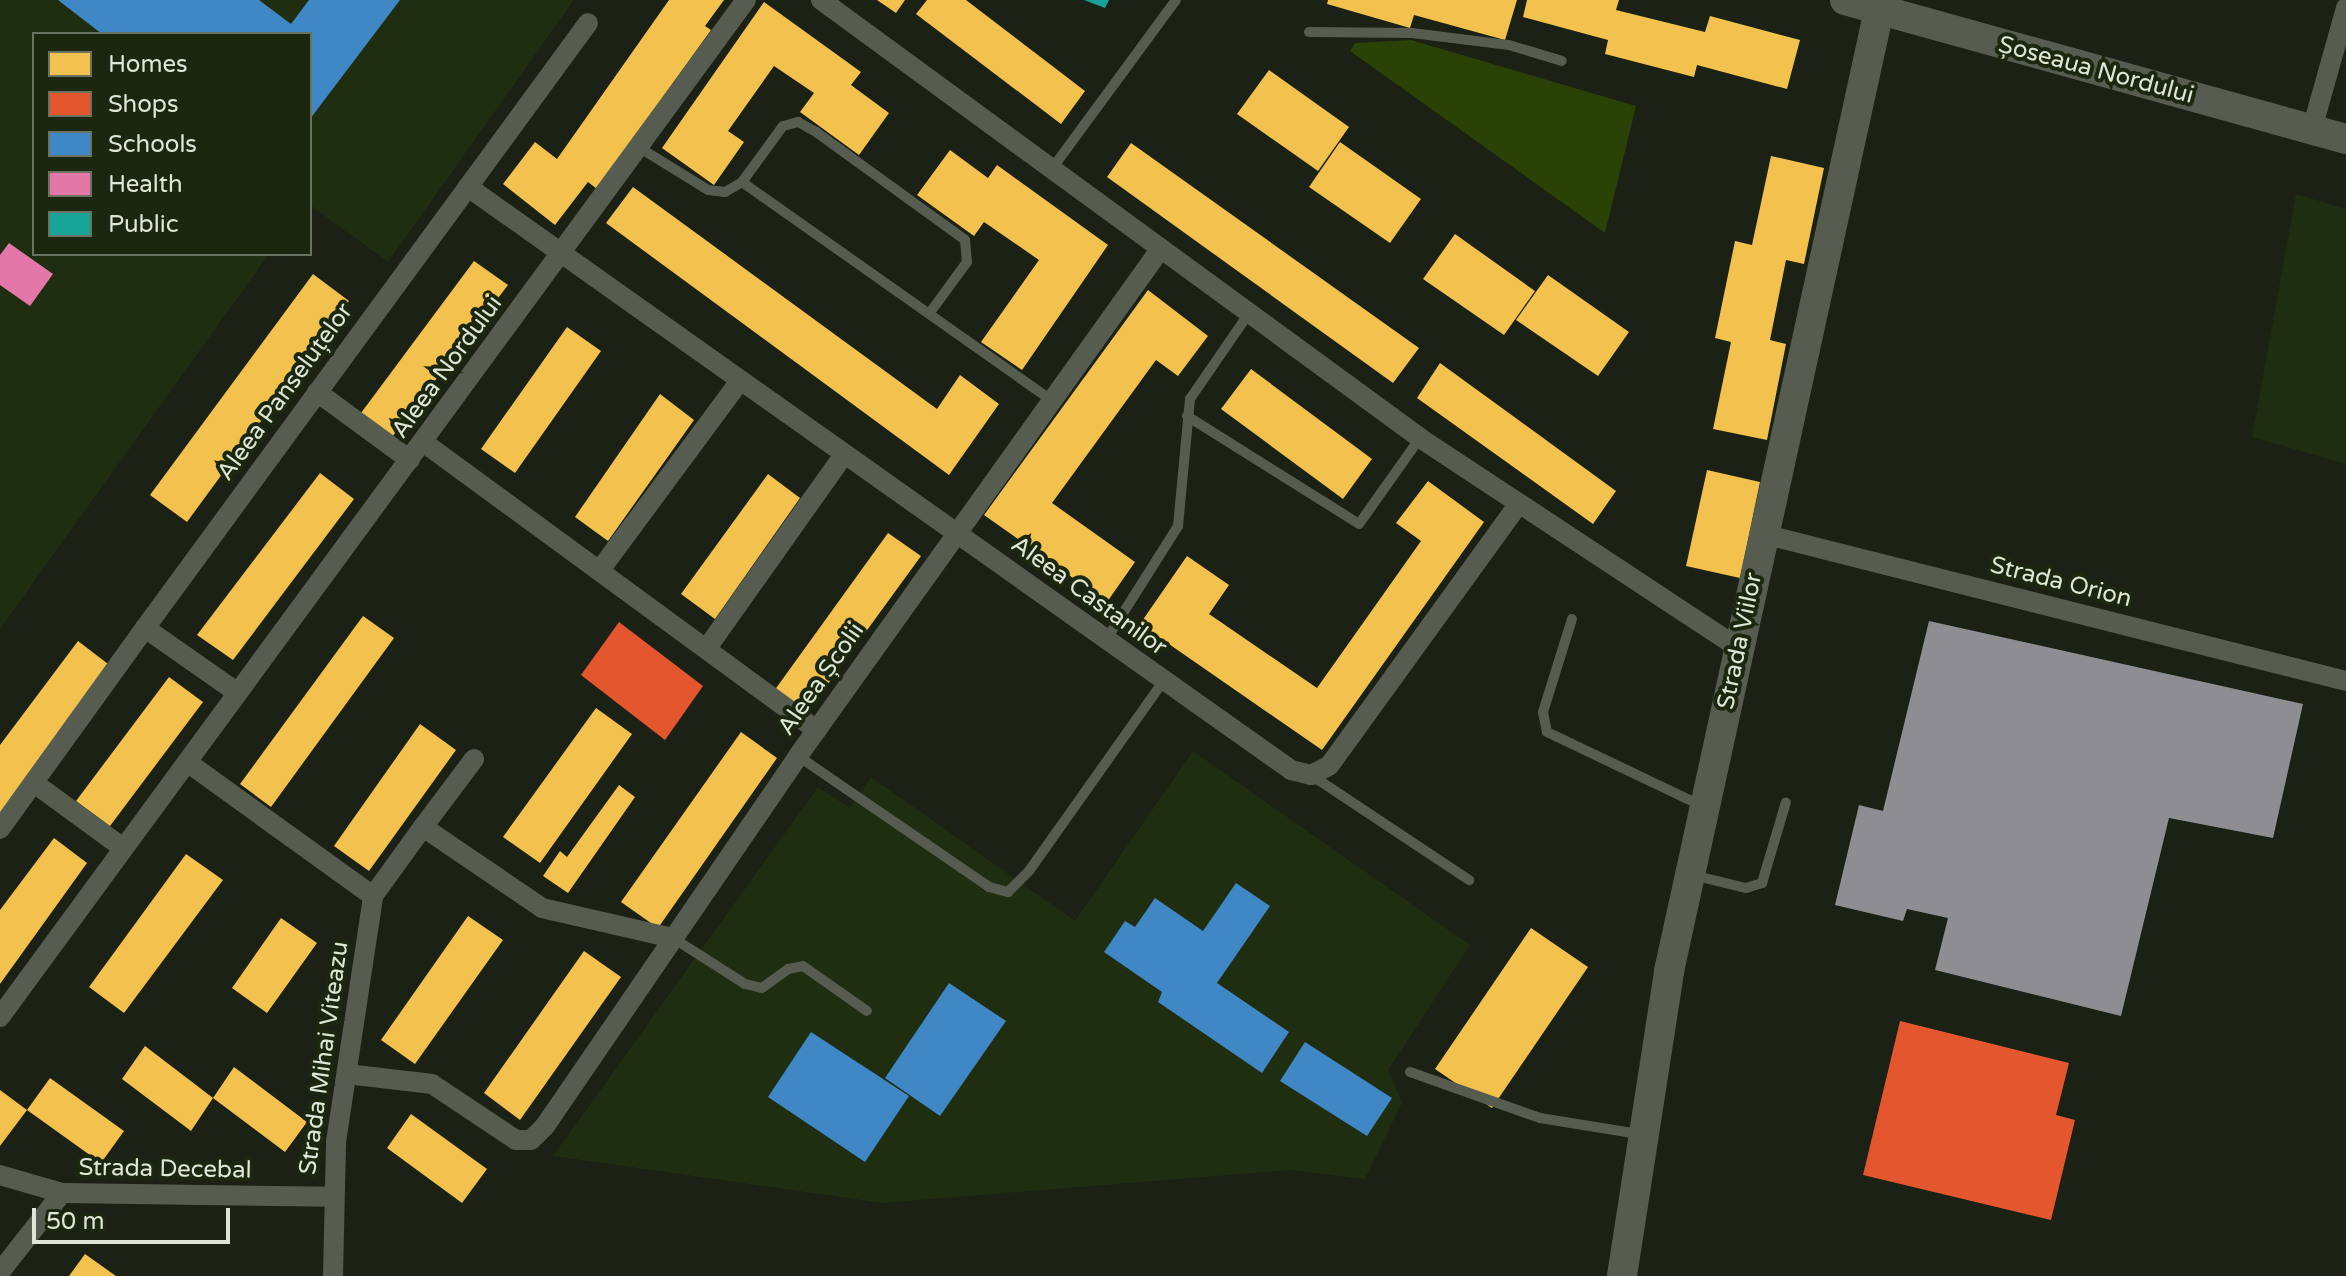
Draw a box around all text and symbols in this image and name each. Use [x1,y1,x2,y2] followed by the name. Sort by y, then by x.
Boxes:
[1995,30,2197,110] street label: Șoseaua Nordului
[32,32,312,256] legend
[108,50,188,79] text: Homes
[108,90,178,119] text: Shops
[108,130,197,159] text: Schools
[108,170,183,199] text: Health
[108,210,178,239] text: Public
[386,290,508,444] street label: Aleea Nordului
[211,298,359,486] street label: Aleea Panseluțelor
[1006,530,1172,662] street label: Aleea Castanilor
[1987,551,2135,613] street label: Strada Orion
[1711,570,1769,712] street label: Strada Viilor
[772,617,870,741] street label: Aleea Școlii
[293,940,355,1176] street label: Strada Mihai Viteazu
[78,1153,252,1185] street label: Strada Decebal
[36,1192,234,1242] scale bar
[46,1207,104,1236] text: 50 m

